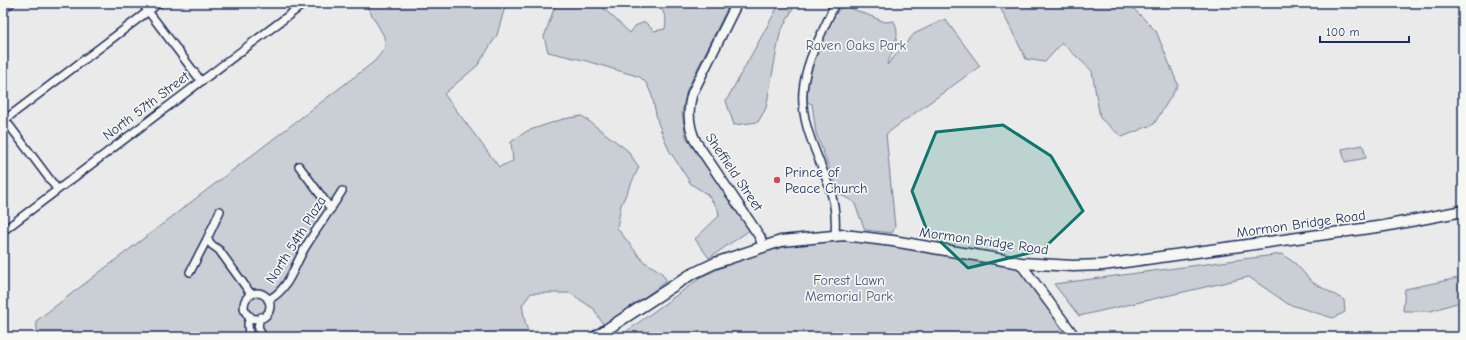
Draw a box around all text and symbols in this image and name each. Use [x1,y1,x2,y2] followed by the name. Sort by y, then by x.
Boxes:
[1320,18,1409,44] scale bar
[1326,25,1359,39] text: 100 m
[806,37,907,54] park label: Raven Oaks Park
[99,67,193,144] street label: North 57th Street
[702,130,767,215] street label: Sheffield Street
[785,164,868,197] place label: Prince of Peace Church
[772,175,782,185] marker: Prince of Peace Church
[262,193,330,287] street label: North 54th Plaza
[1235,207,1367,241] street label: Mormon Bridge Road
[918,224,1050,258] street label: Mormon Bridge Road
[805,272,893,305] park label: Forest Lawn Memorial Park

